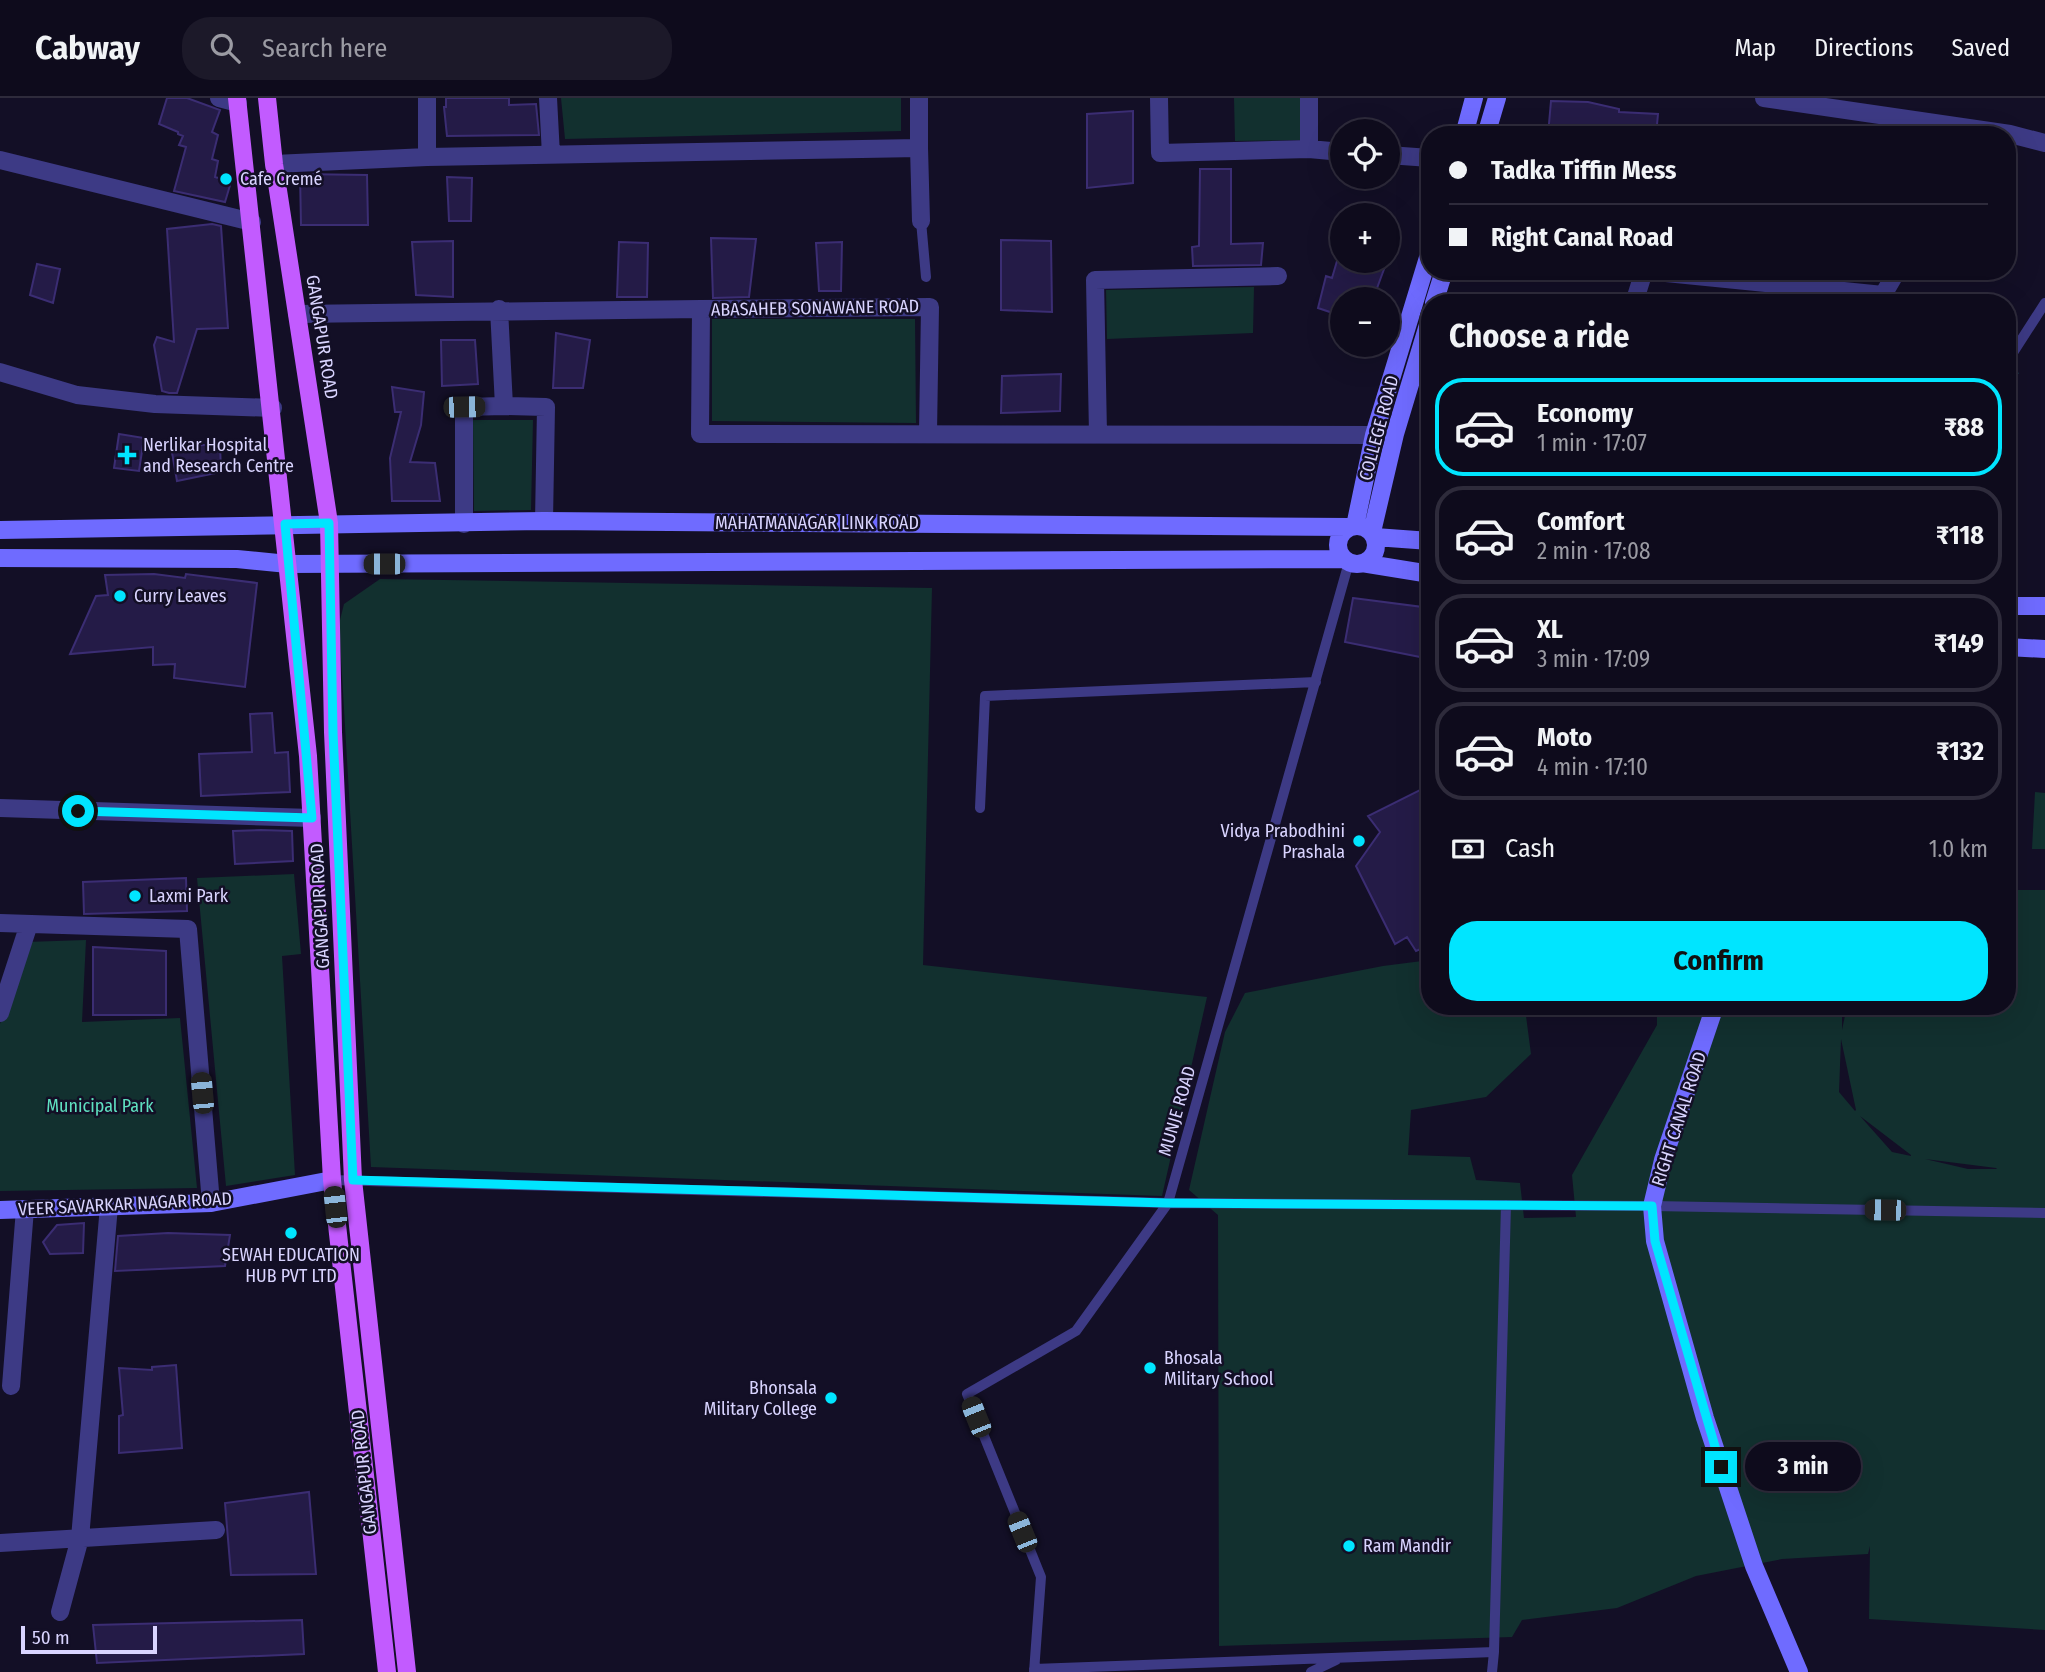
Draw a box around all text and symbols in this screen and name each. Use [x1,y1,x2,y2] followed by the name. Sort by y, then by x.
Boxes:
[182,17,672,80] search box
[35,28,140,68] text: Cabway
[206,29,244,67] icon: search
[262,33,387,64] text: Search here
[1735,34,1776,62] text: Map
[1814,34,1913,62] text: Directions
[1951,34,2010,62] text: Saved
[1330,119,1400,357] map controls
[1330,119,1400,189] button: locate
[1491,155,1677,186] text: Tadka Tiffin Mess
[240,168,323,190] place label: Cafe Cremé
[218,171,234,187] marker: Cafe Cremé
[1330,203,1400,273] button: +
[1491,222,1674,253] text: Right Canal Road
[301,273,343,401] street label: GANGAPUR ROAD
[1330,287,1400,357] button: −
[711,295,919,321] street label: ABASAHEB SONAWANE ROAD
[1449,317,1630,355] text: Choose a ride
[1354,373,1404,483] street label: COLLEGE ROAD
[443,396,486,418] car
[1453,396,1516,459] icon: car
[1537,398,1633,429] text: Economy
[1944,412,1984,443] text: ₹88
[1537,429,1647,457] text: 1 min · 17:07
[143,434,294,477] place label: Nerlikar Hospital and Research Centre
[117,445,137,465] marker: Nerlikar Hospital and Research Centre
[1453,504,1516,567] icon: car
[1537,506,1625,537] text: Comfort
[715,512,919,534] street label: MAHATMANAGAR LINK ROAD
[1936,520,1984,551] text: ₹118
[1537,537,1650,565] text: 2 min · 17:08
[364,554,406,575] car
[134,585,227,607] place label: Curry Leaves
[112,588,128,604] marker: Curry Leaves
[1453,612,1516,675] icon: car
[1537,614,1563,645] text: XL
[1934,628,1984,659] text: ₹149
[1537,645,1650,673] text: 3 min · 17:09
[1453,720,1516,783] icon: car
[1537,722,1592,753] text: Moto
[1936,736,1984,767] text: ₹132
[1537,753,1648,781] text: 4 min · 17:10
[62,795,94,827] route start
[1220,820,1345,863] place label: Vidya Prabodhini Prashala
[1449,830,1487,868] icon: cash
[1351,833,1367,849] marker: Vidya Prabodhini Prashala
[1505,833,1555,864] text: Cash
[1929,835,1988,863] text: 1.0 km
[306,843,334,969] street label: GANGAPUR ROAD
[149,885,229,907] place label: Laxmi Park
[127,888,143,904] marker: Laxmi Park
[1449,921,1988,1001] button: Confirm
[1647,1049,1711,1189] street label: RIGHT CANAL ROAD
[1154,1063,1200,1159] street label: MUNJE ROAD
[190,1071,215,1115] car
[46,1095,154,1117] park label: Municipal Park
[323,1185,348,1229] car
[18,1187,232,1221] street label: VEER SAVARKAR NAGAR ROAD
[1864,1199,1907,1221] car
[283,1225,299,1241] marker: SEWAH EDUCATION HUB PVT LTD
[222,1244,360,1287] place label: SEWAH EDUCATION HUB PVT LTD
[1164,1347,1274,1390] place label: Bhosala Military School
[1142,1360,1158,1376] marker: Bhosala Military School
[704,1377,817,1420] place label: Bhonsala Military College
[823,1390,839,1406] marker: Bhonsala Military College
[959,1394,994,1440] car
[347,1409,381,1535] street label: GANGAPUR ROAD
[1746,1442,1861,1492] callout: 3 min
[1705,1451,1737,1483] route end
[1777,1452,1829,1480] text: 3 min
[1005,1509,1040,1555] car
[1363,1535,1452,1557] place label: Ram Mandir
[1341,1538,1357,1554] marker: Ram Mandir
[21,1623,158,1655] scale bar
[32,1626,70,1649] text: 50 m

